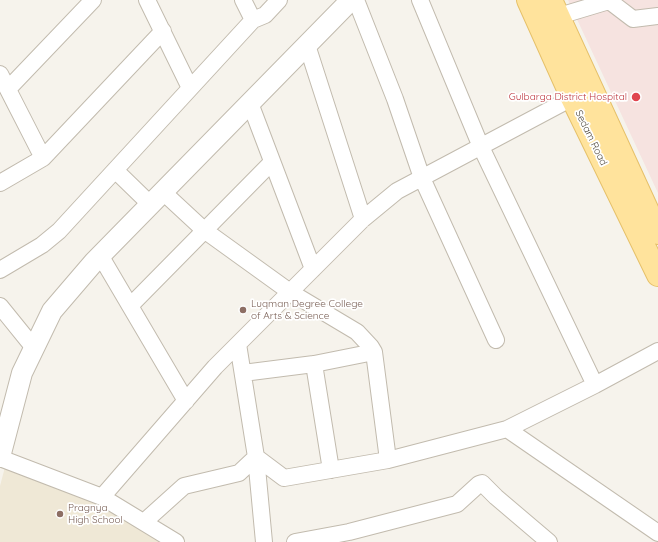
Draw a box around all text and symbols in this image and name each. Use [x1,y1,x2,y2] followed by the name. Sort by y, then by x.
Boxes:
[509,91,627,103] place label: Gulbarga District Hospital
[630,91,642,103] marker: Gulbarga District Hospital
[572,108,610,168] street label: Sedam Road
[251,298,363,322] place label: Luqman Degree College of Arts & Science
[238,305,248,315] marker: Luqman Degree College of Arts & Science
[68,502,123,526] place label: Pragnya High School
[55,509,65,519] marker: Pragnya High School

